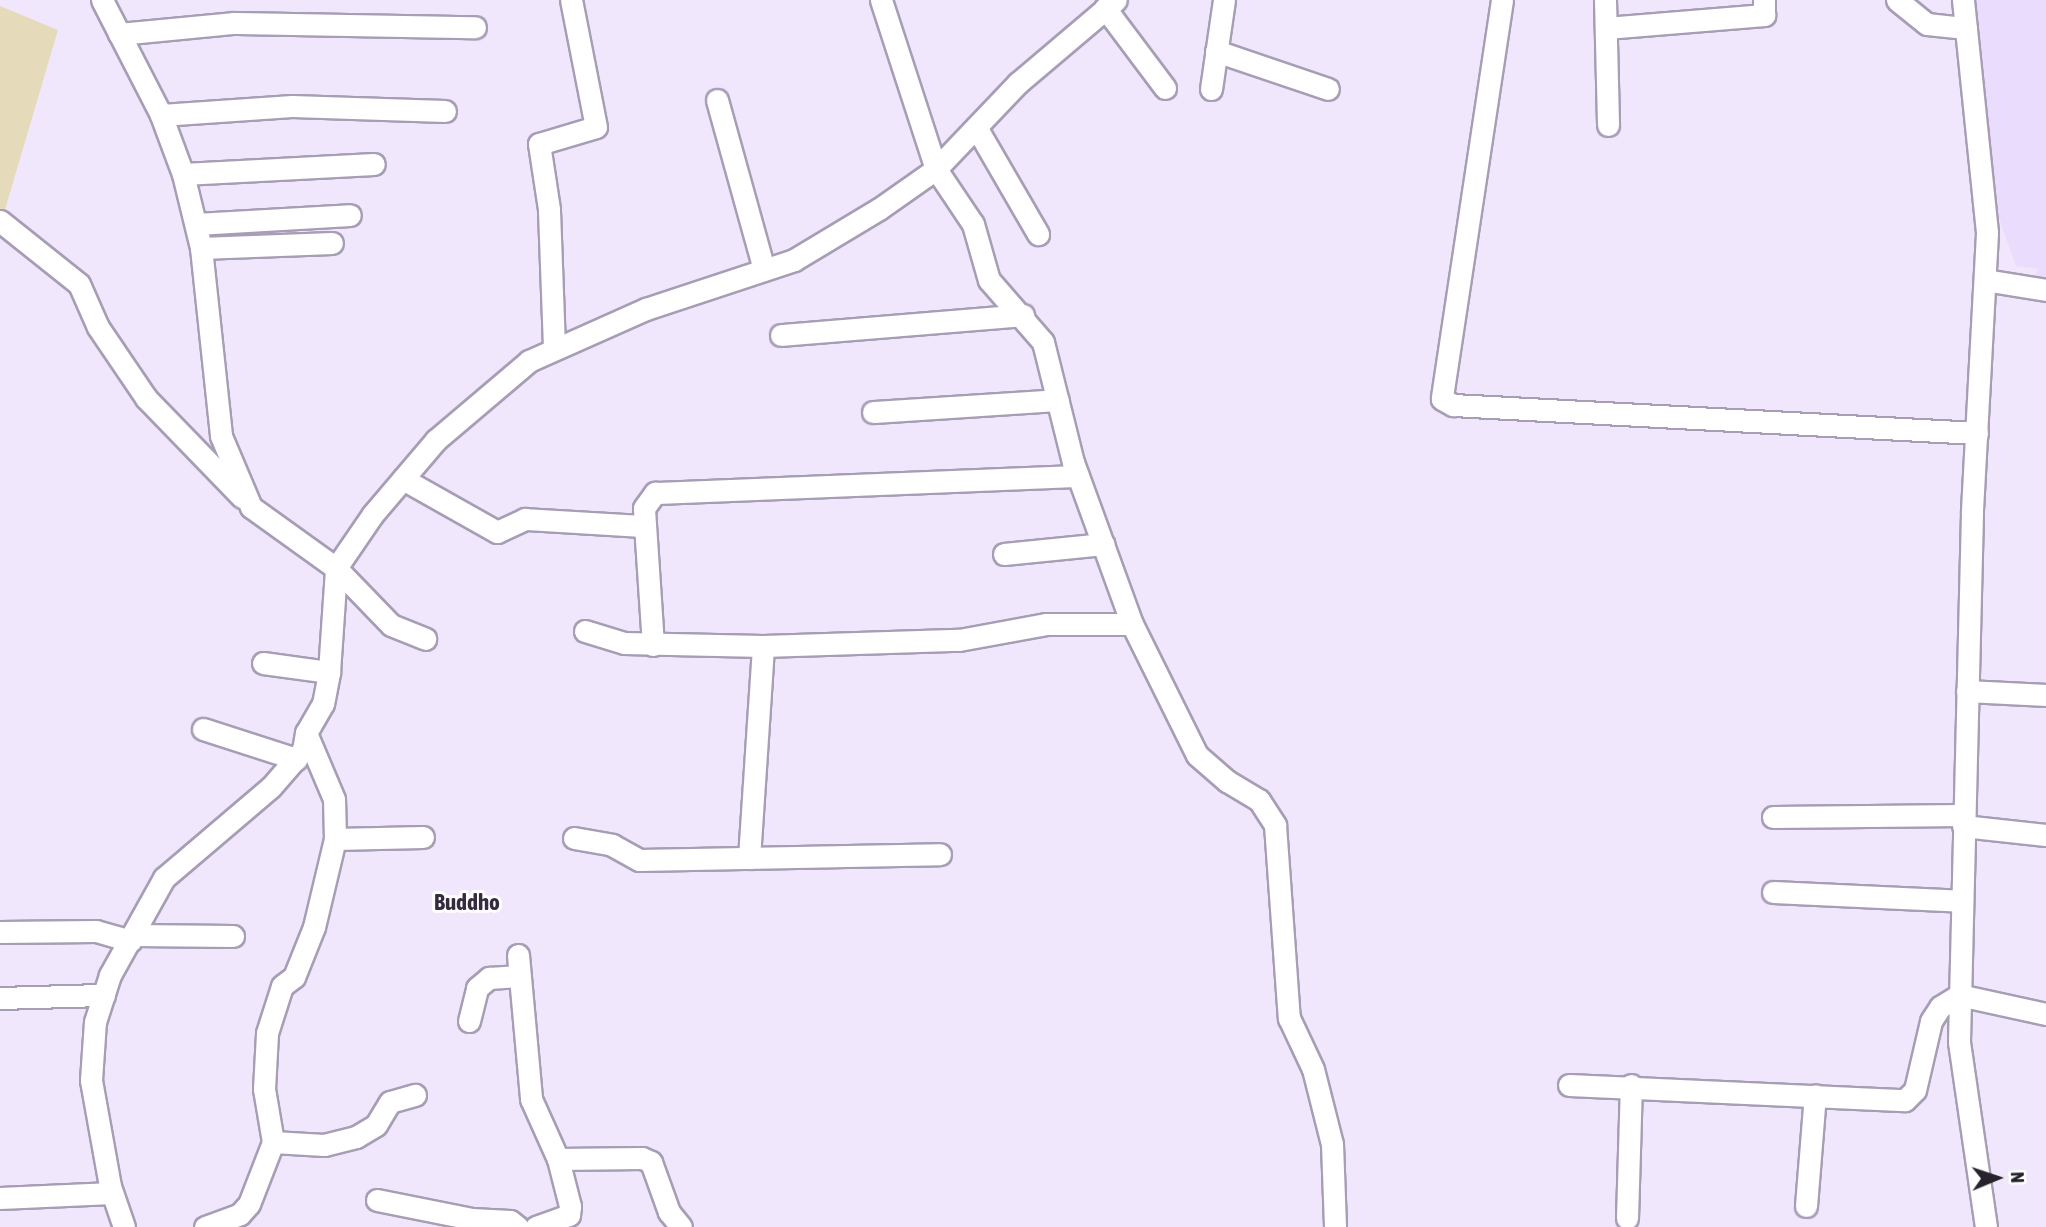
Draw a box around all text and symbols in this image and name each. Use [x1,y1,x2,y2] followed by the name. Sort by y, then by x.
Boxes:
[434,888,500,916] district label: Buddho
[1962,1143,2032,1213] north arrow
[2007,1171,2029,1183] text: N

